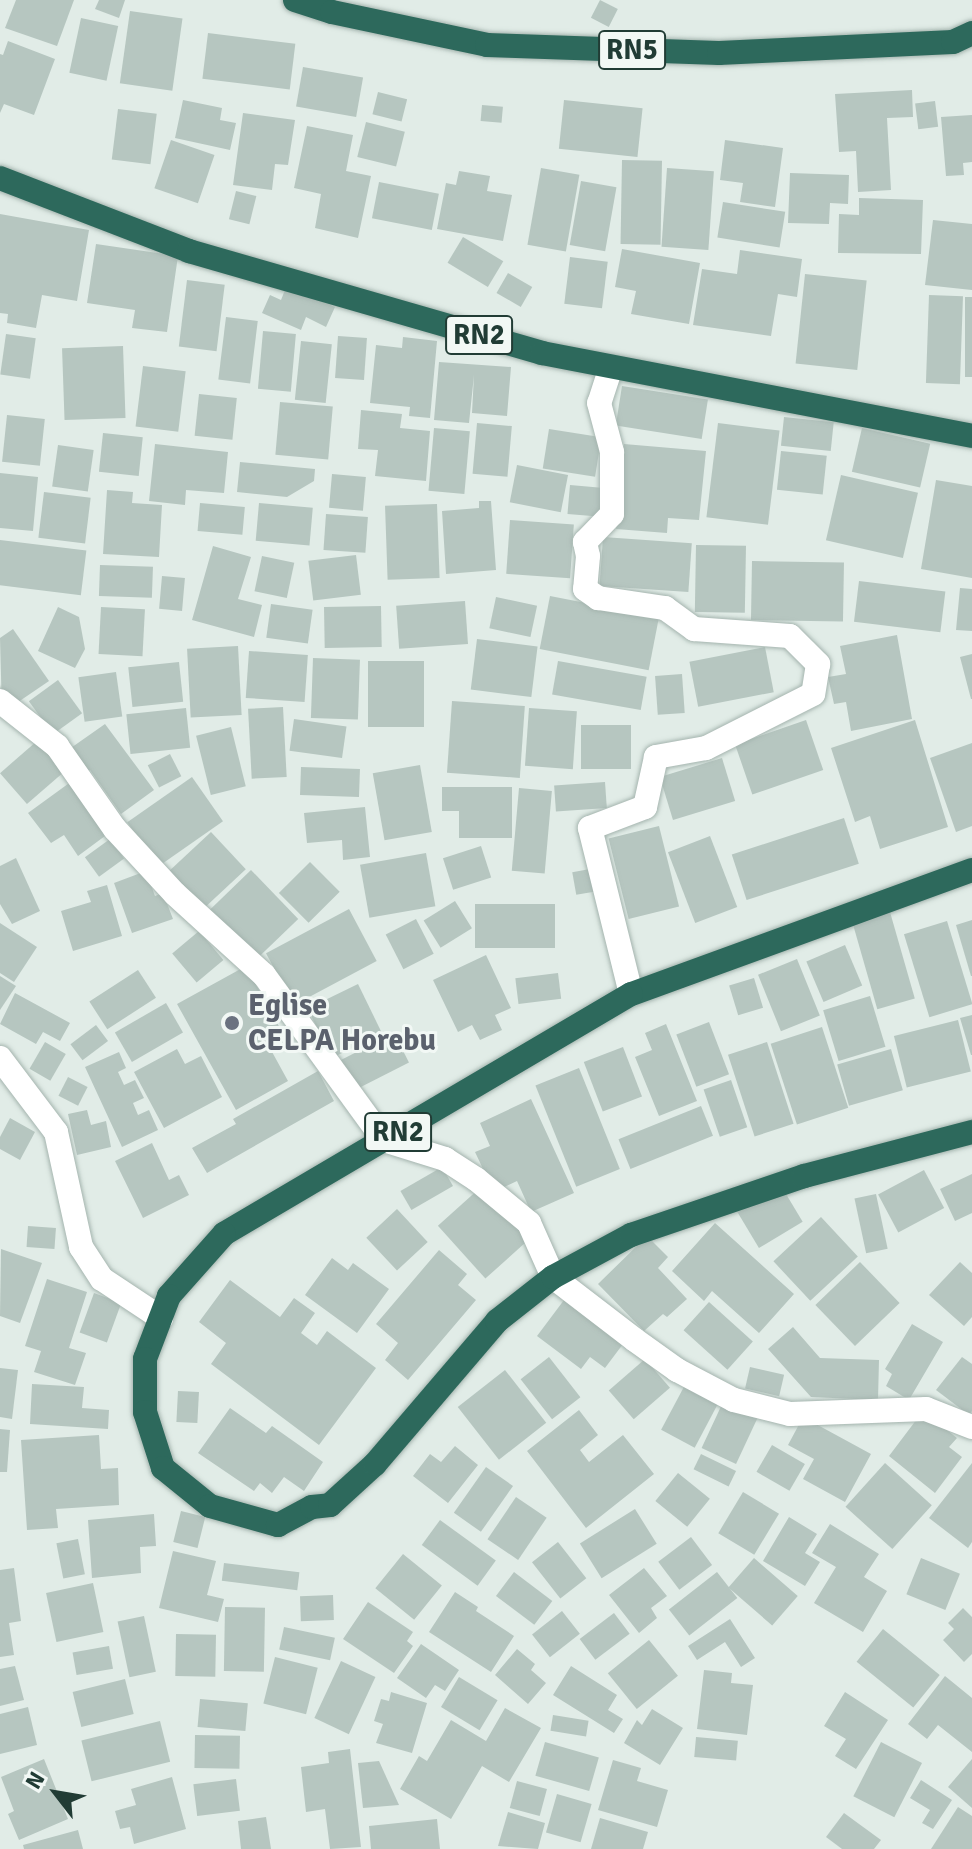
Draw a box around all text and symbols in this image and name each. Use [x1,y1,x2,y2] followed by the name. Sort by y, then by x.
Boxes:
[598,26,666,74] road number: RN5
[445,311,513,359] road number: RN2
[248,988,436,1058] place label: Eglise CELPA Horebu
[223,1014,241,1032] marker: Eglise CELPA Horebu
[364,1108,432,1156] road number: RN2
[16,1753,96,1833] north arrow
[19,1767,51,1794] text: N

